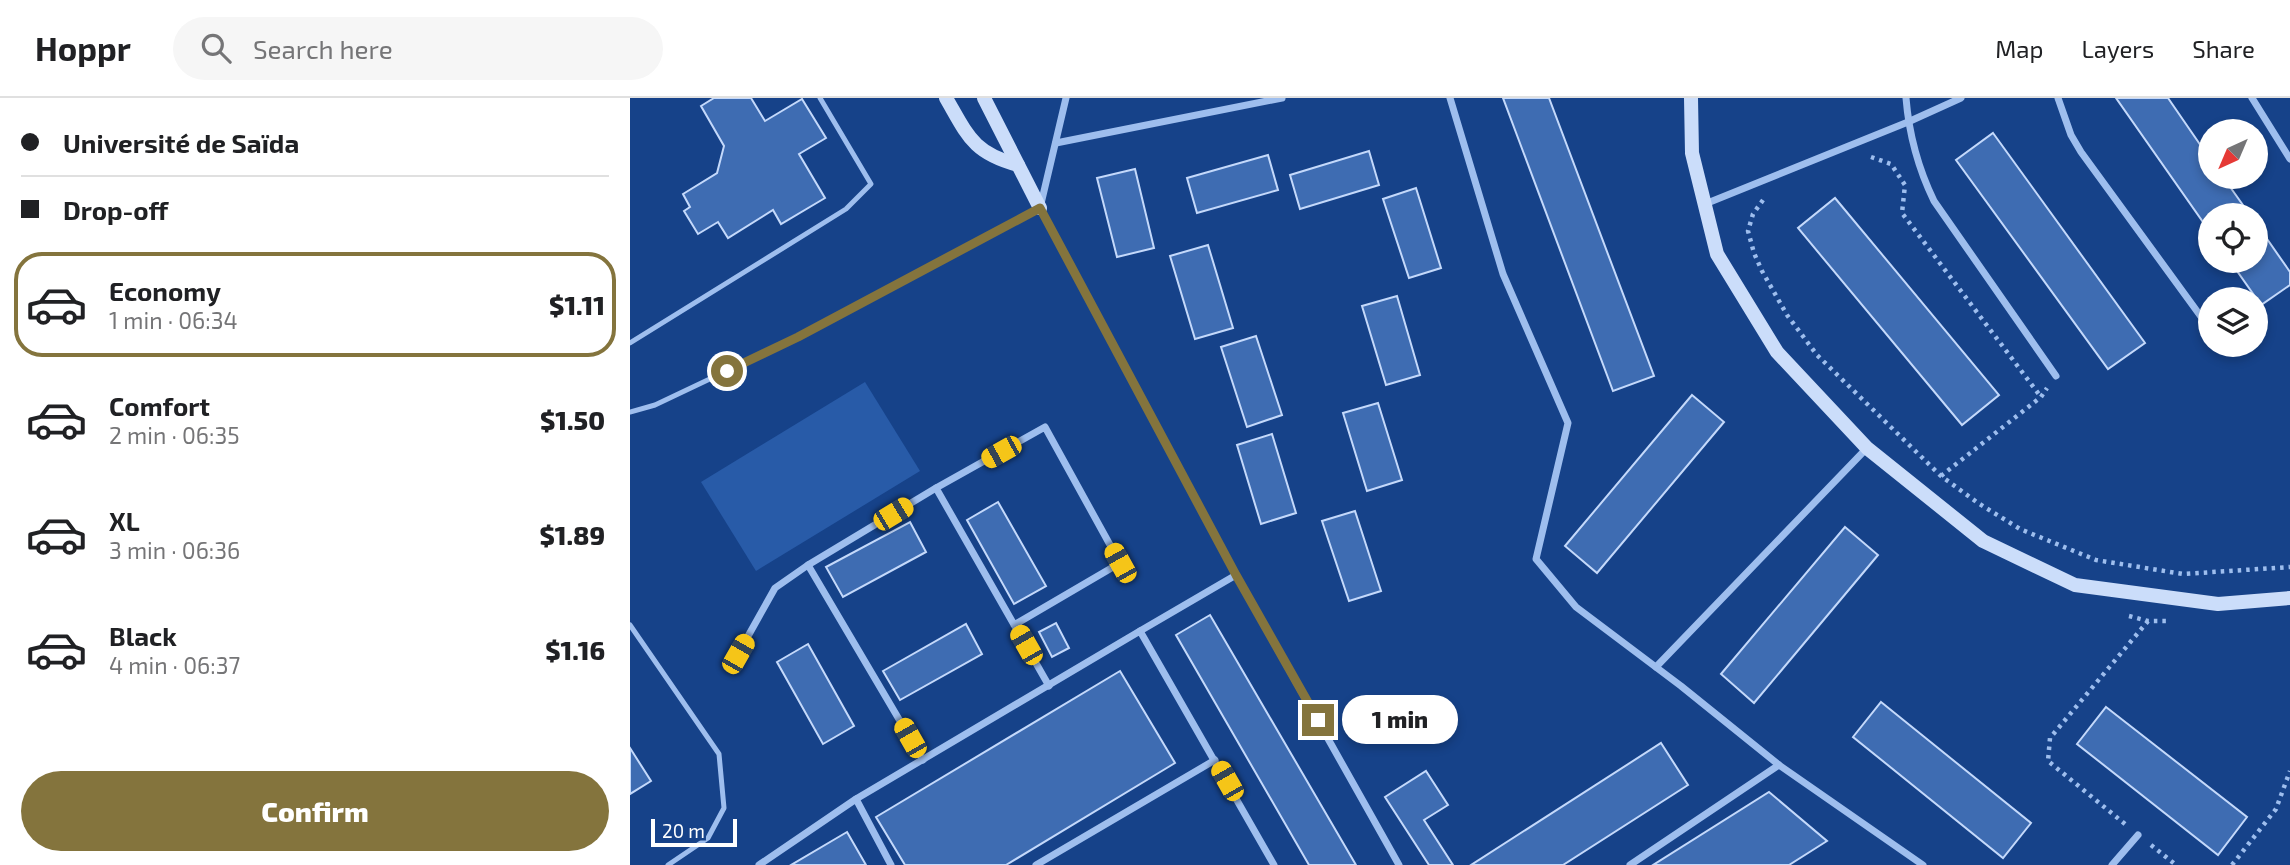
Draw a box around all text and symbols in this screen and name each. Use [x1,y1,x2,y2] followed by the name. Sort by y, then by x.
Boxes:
[173,17,663,80] search box
[35,28,131,68] text: Hoppr
[197,29,235,67] icon: search
[253,33,393,64] text: Search here
[1995,34,2043,63] text: Map
[2081,34,2154,63] text: Layers
[2192,34,2255,63] text: Share
[2198,119,2268,189] north arrow
[2198,119,2268,357] map controls
[63,127,299,158] text: Université de Saïda
[63,194,168,225] text: Drop-off
[2198,203,2268,273] button: locate
[25,273,88,336] icon: car
[109,275,221,306] text: Economy
[2198,287,2268,357] button: layers
[549,289,605,320] text: $1.11
[109,306,238,334] text: 1 min · 06:34
[711,355,743,387] route start
[25,388,88,451] icon: car
[109,390,210,421] text: Comfort
[540,404,605,435] text: $1.50
[109,421,240,449] text: 2 min · 06:35
[978,433,1025,471] car
[870,494,917,534] car
[25,503,88,566] icon: car
[109,505,140,536] text: XL
[539,519,605,550] text: $1.89
[109,536,240,564] text: 3 min · 06:36
[1101,540,1140,586] car
[25,618,88,681] icon: car
[109,620,177,651] text: Black
[1007,622,1046,668] car
[719,631,758,677] car
[545,634,605,665] text: $1.16
[109,651,240,679] text: 4 min · 06:37
[1342,696,1458,744] callout: 1 min
[1302,704,1334,736] route end
[1372,705,1428,733] text: 1 min
[891,715,930,761] car
[1208,758,1247,804] car
[21,771,609,851] button: Confirm
[651,816,737,848] scale bar
[662,819,705,842] text: 20 m

